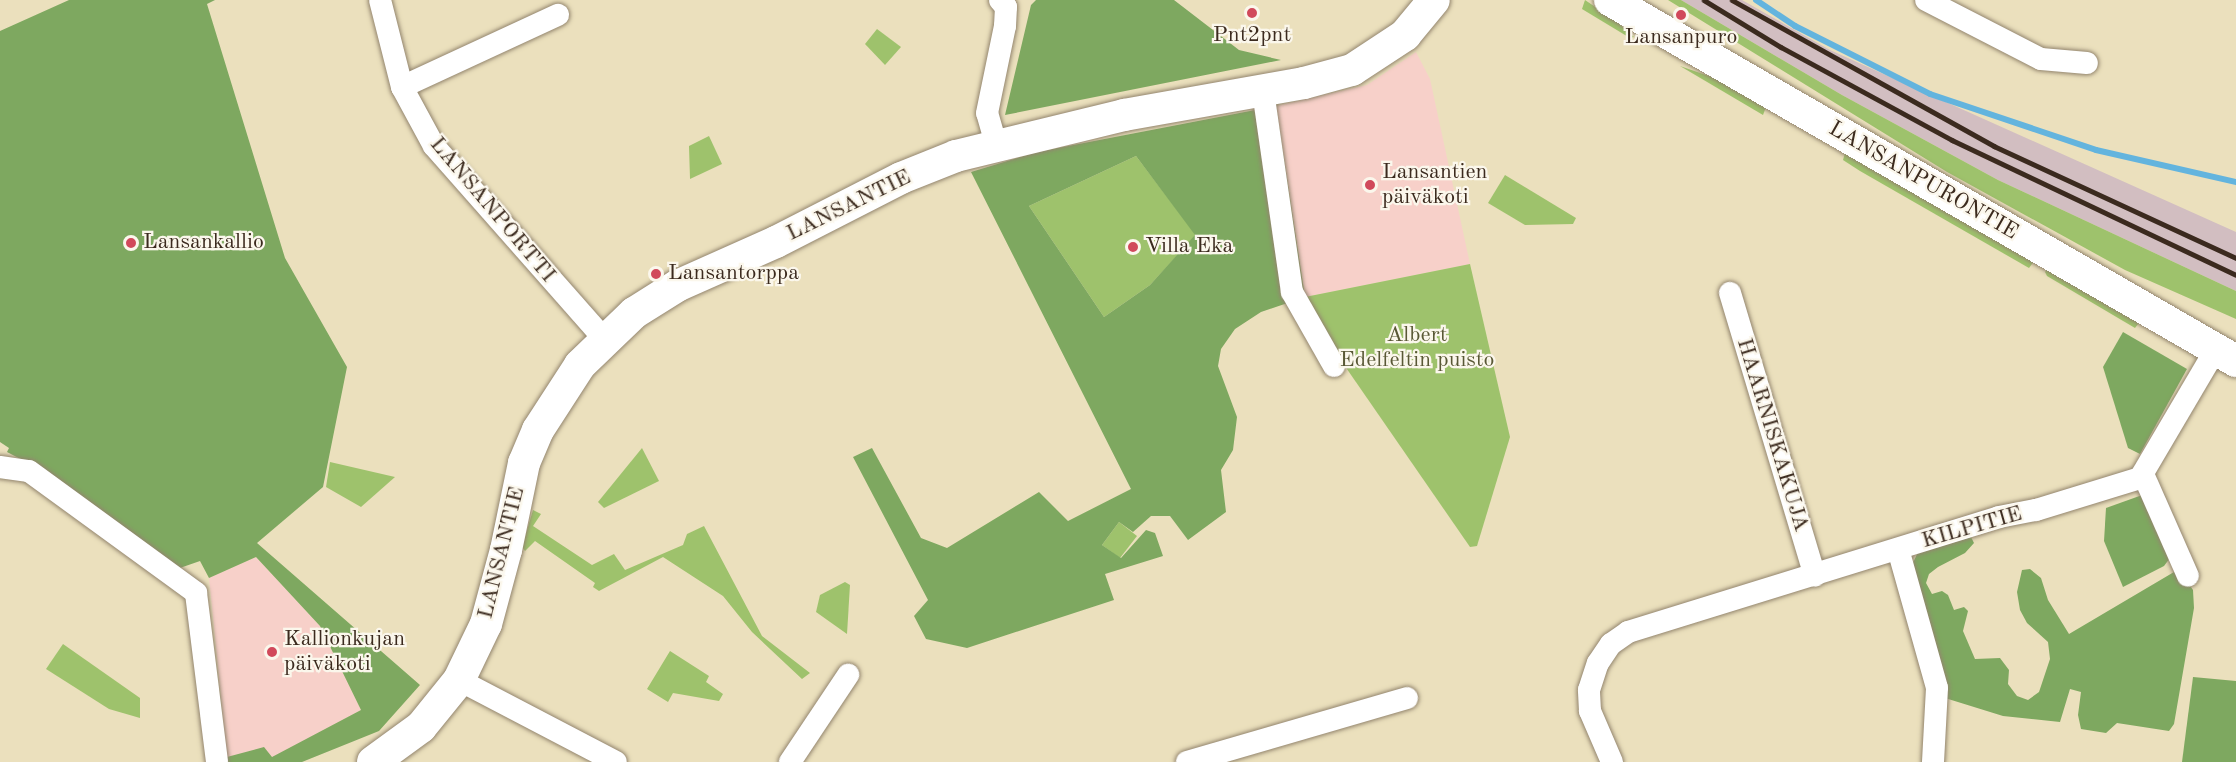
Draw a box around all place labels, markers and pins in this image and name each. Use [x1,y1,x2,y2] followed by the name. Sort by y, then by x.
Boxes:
[1245,6,1259,20] marker: Pnt2pnt
[1674,8,1688,22] marker: Lansanpuro
[1213,23,1291,49] place label: Pnt2pnt
[1625,25,1737,51] place label: Lansanpuro
[1382,159,1487,210] place label: Lansantien päiväkoti
[1363,178,1377,192] marker: Lansantien päiväkoti
[143,230,264,256] place label: Lansankallio
[1145,234,1233,260] place label: Villa Eka
[124,236,138,250] marker: Lansankallio
[1126,240,1140,254] marker: Villa Eka
[668,261,799,287] place label: Lansantorppa
[649,267,663,281] marker: Lansantorppa
[284,626,405,678] place label: Kallionkujan päiväkoti
[265,645,279,659] marker: Kallionkujan päiväkoti

